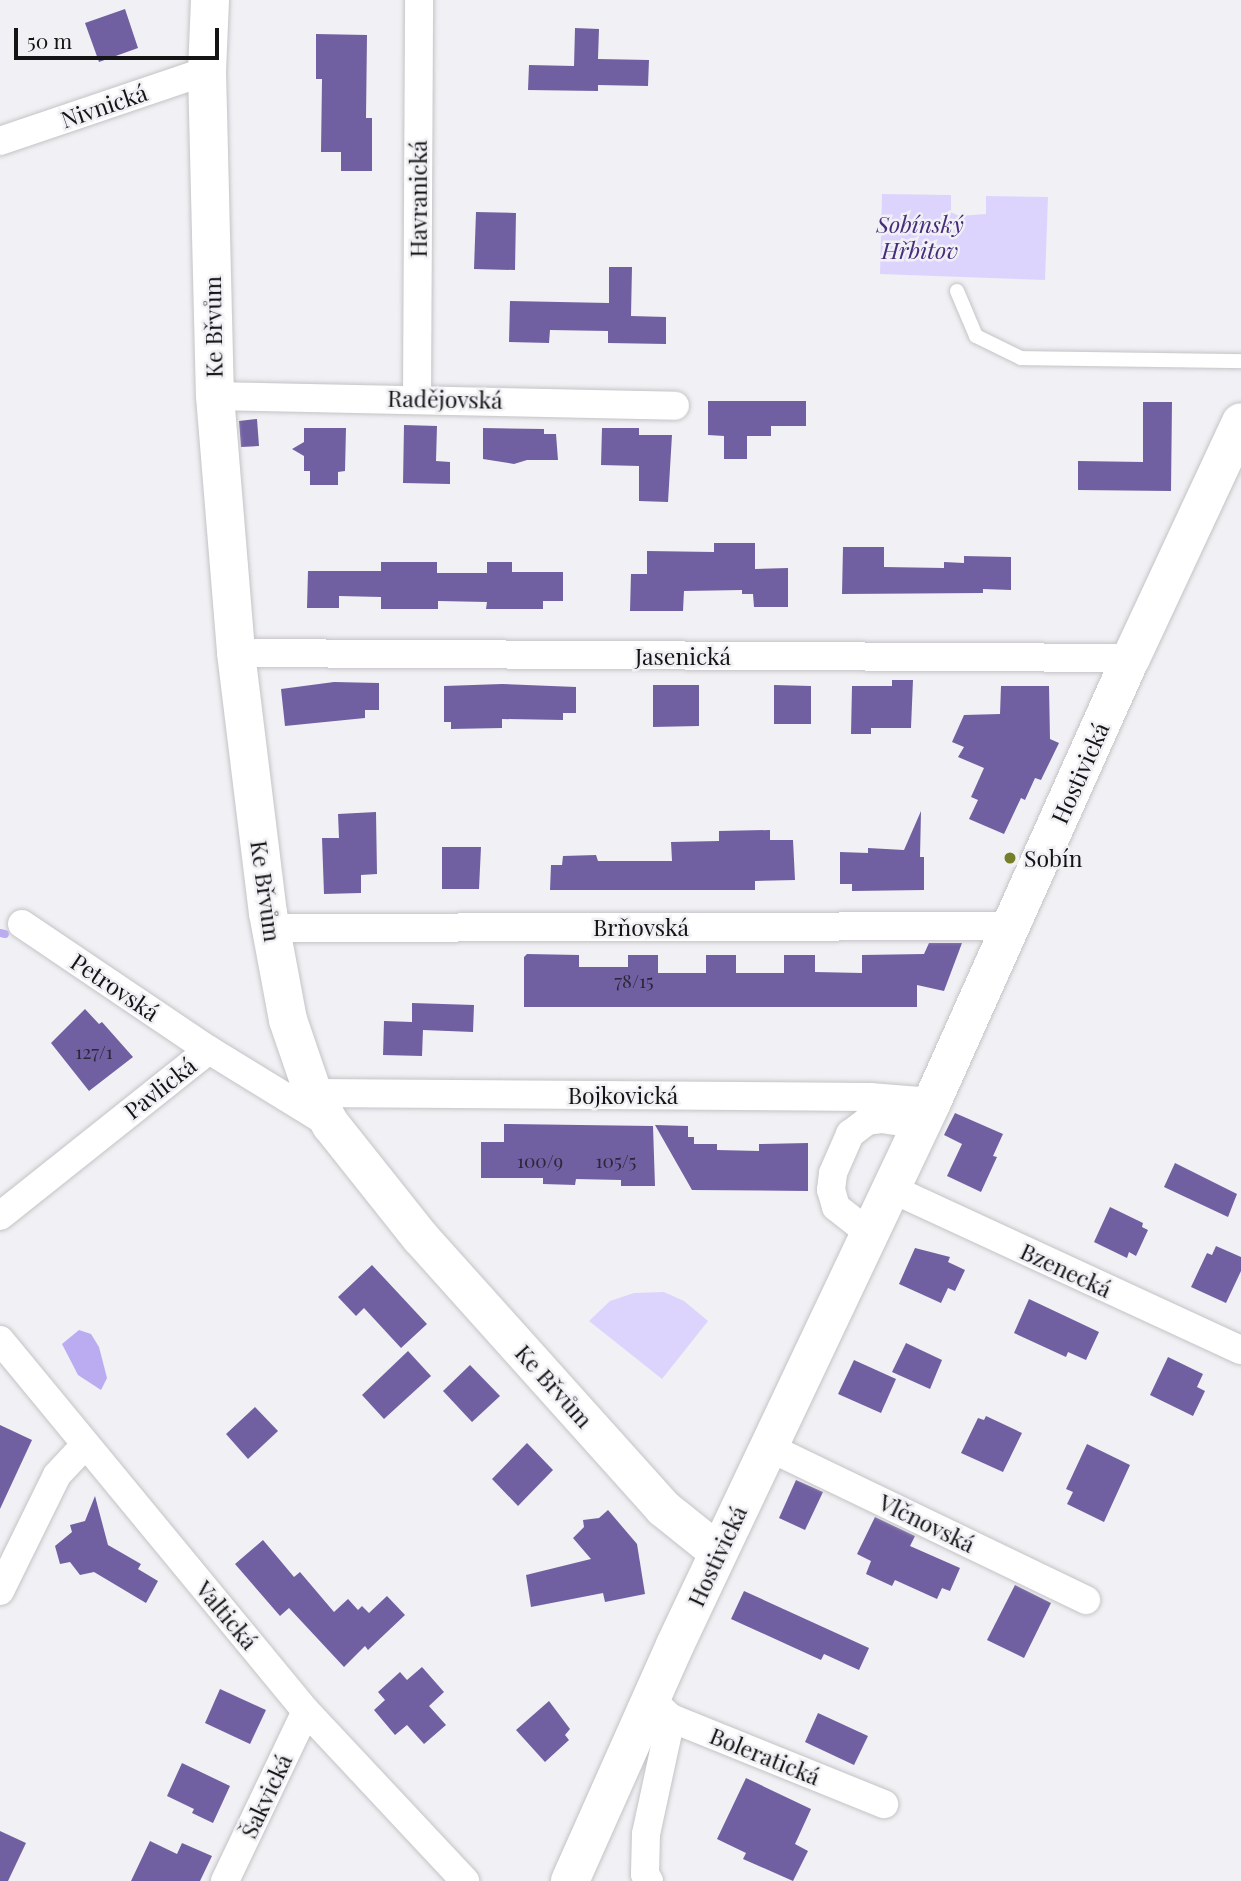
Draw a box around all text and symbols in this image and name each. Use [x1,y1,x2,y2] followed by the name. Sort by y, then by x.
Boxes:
[18,14,222,58] scale bar
[27,26,72,54] text: 50 m
[57,78,151,134] street label: Nivnická
[404,140,432,258] street label: Havranická
[876,210,964,264] park label: Sobínský Hřbitov
[198,276,228,378] street label: Ke Břvům
[387,384,503,414] street label: Radějovská
[635,642,731,670] street label: Jasenická
[1045,718,1115,828] street label: Hostivická
[245,839,287,943] street label: Ke Břvům
[1024,844,1082,872] place label: Sobín
[1002,850,1018,866] marker: Sobín
[593,913,689,941] street label: Brňovská
[66,947,164,1027] street label: Petrovská
[614,970,654,992] house number: 78/15
[75,1041,113,1063] house number: 127/1
[119,1051,201,1125] street label: Pavlická
[568,1081,678,1109] street label: Bojkovická
[517,1150,563,1172] house number: 100/9
[596,1150,636,1172] house number: 105/5
[1016,1237,1116,1303] street label: Bzenecká
[510,1339,598,1433] street label: Ke Břvům
[875,1488,979,1558] street label: Vlčnovská
[682,1501,752,1611] street label: Hostivická
[190,1575,264,1655] street label: Valtická
[706,1721,824,1791] street label: Boleratická
[235,1750,297,1842] street label: Šakvická

